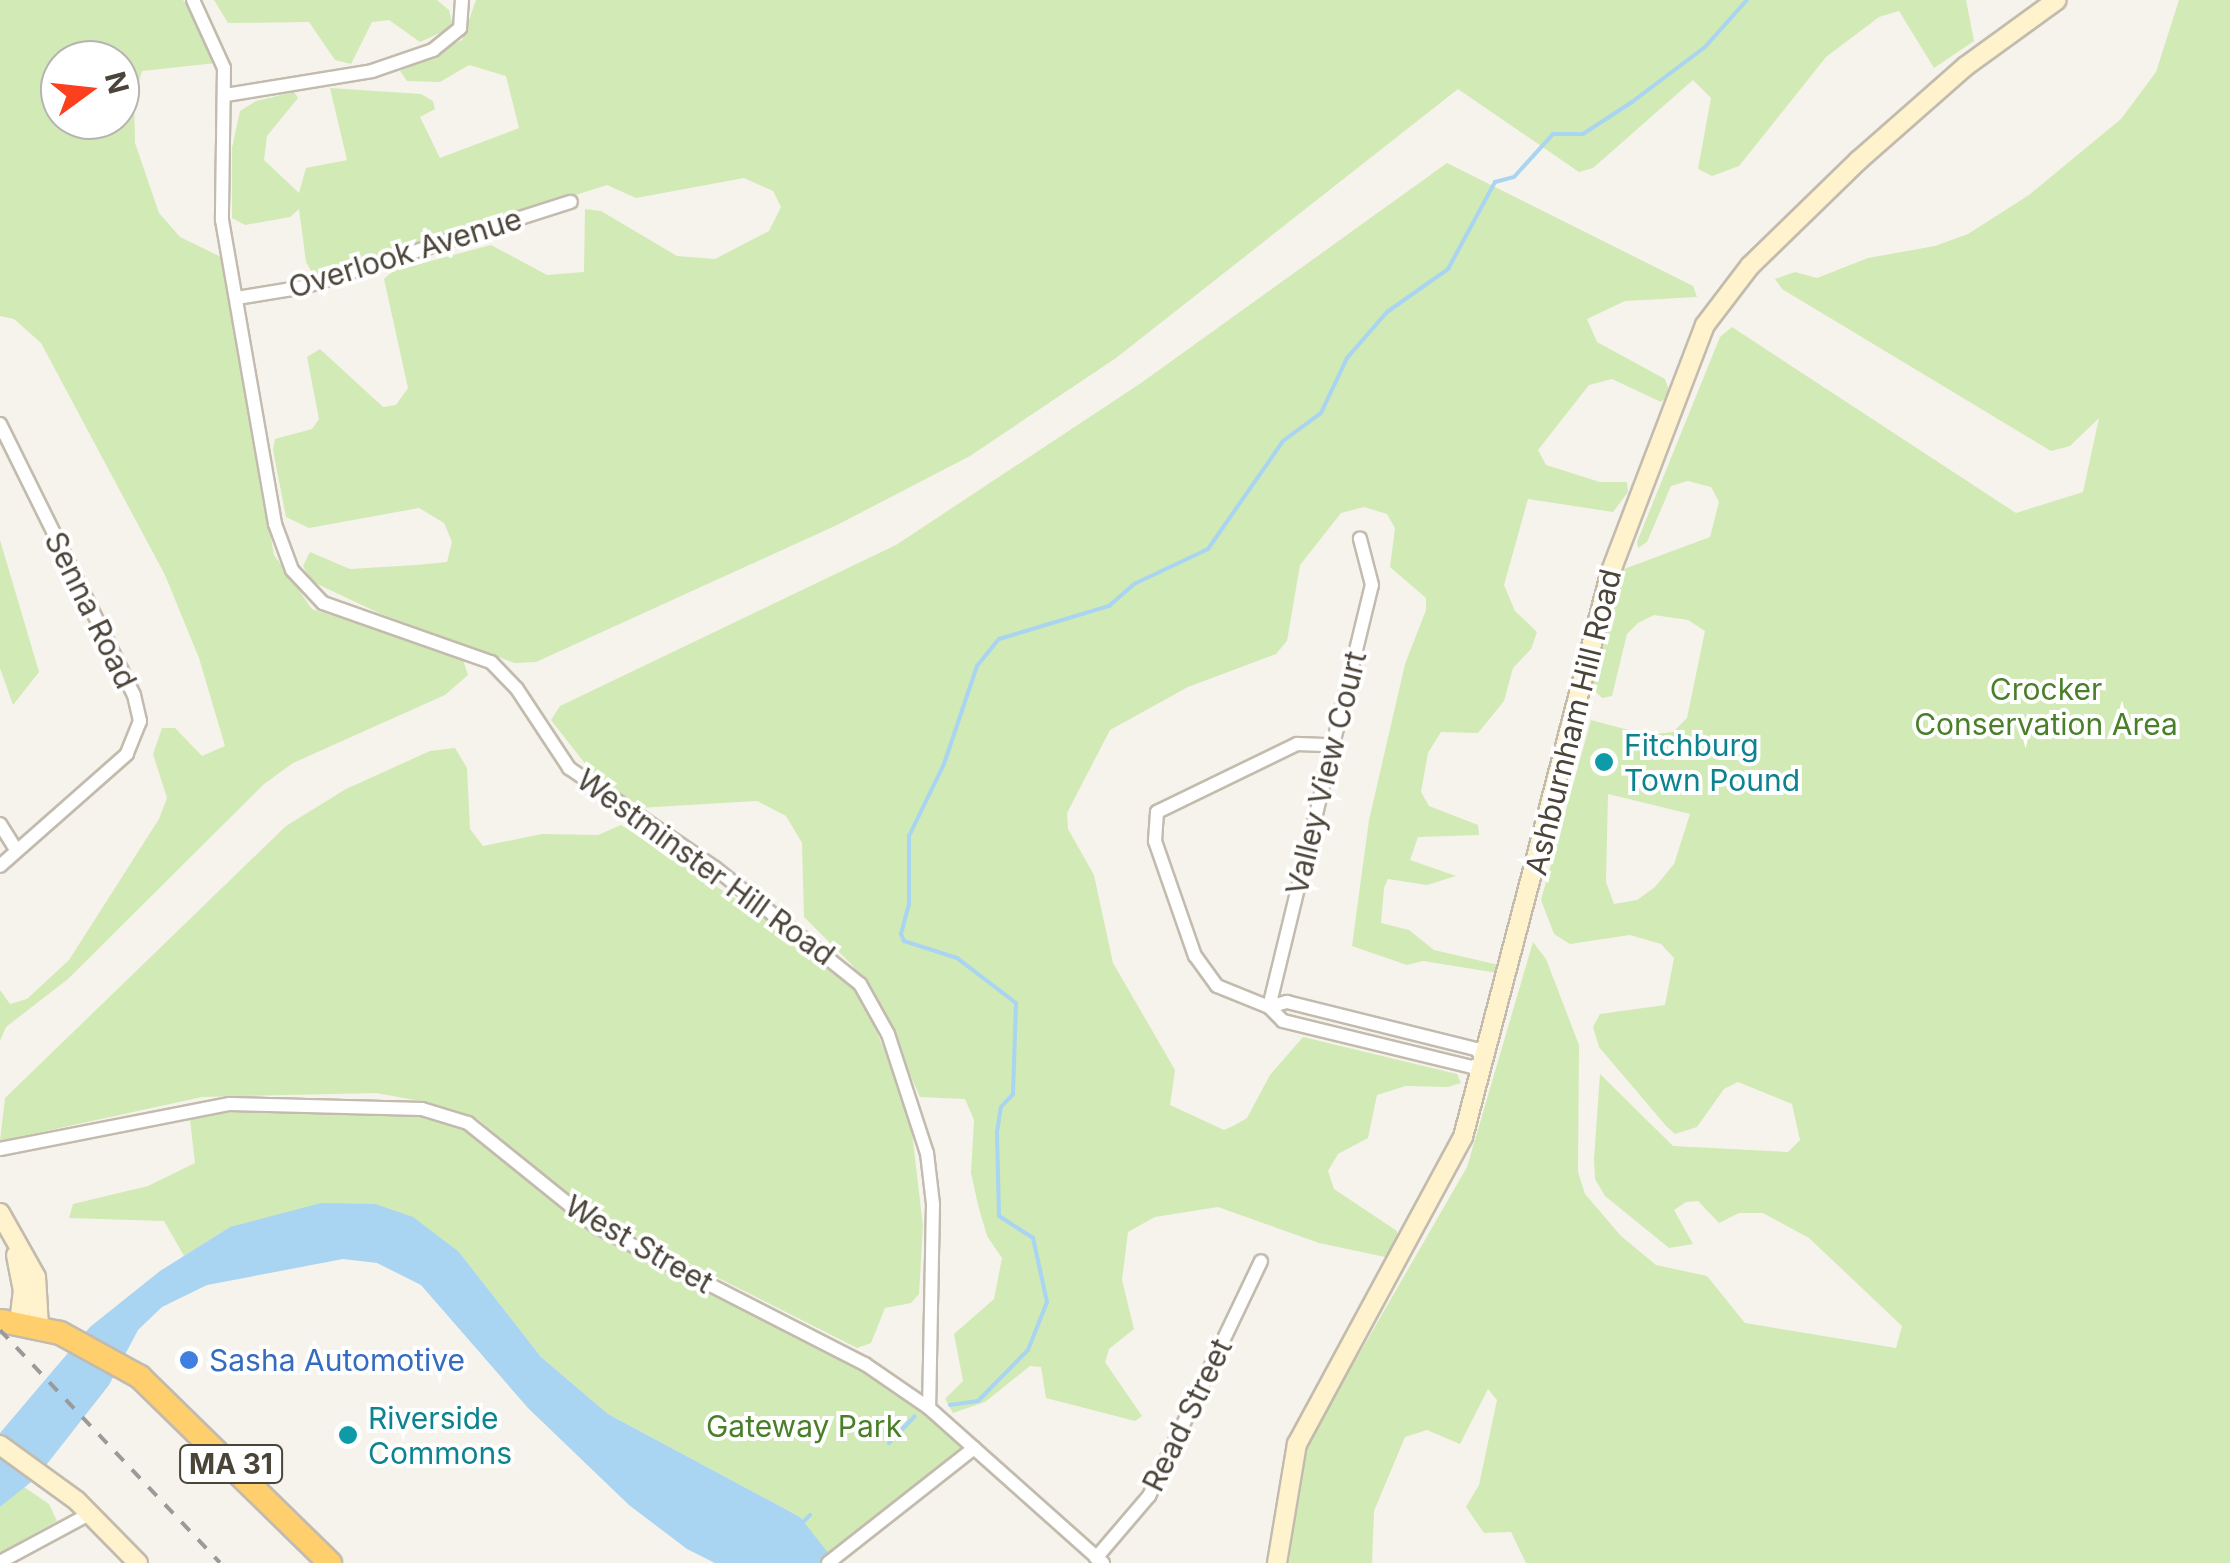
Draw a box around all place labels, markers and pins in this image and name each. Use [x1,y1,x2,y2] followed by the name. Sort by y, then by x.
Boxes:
[1624,727,1800,798] place label: Fitchburg Town Pound
[1593,751,1615,773] marker: Fitchburg Town Pound
[209,1342,465,1378] place label: Sasha Automotive
[178,1349,200,1371] marker: Sasha Automotive
[368,1400,512,1470] place label: Riverside Commons
[337,1424,359,1446] marker: Riverside Commons

